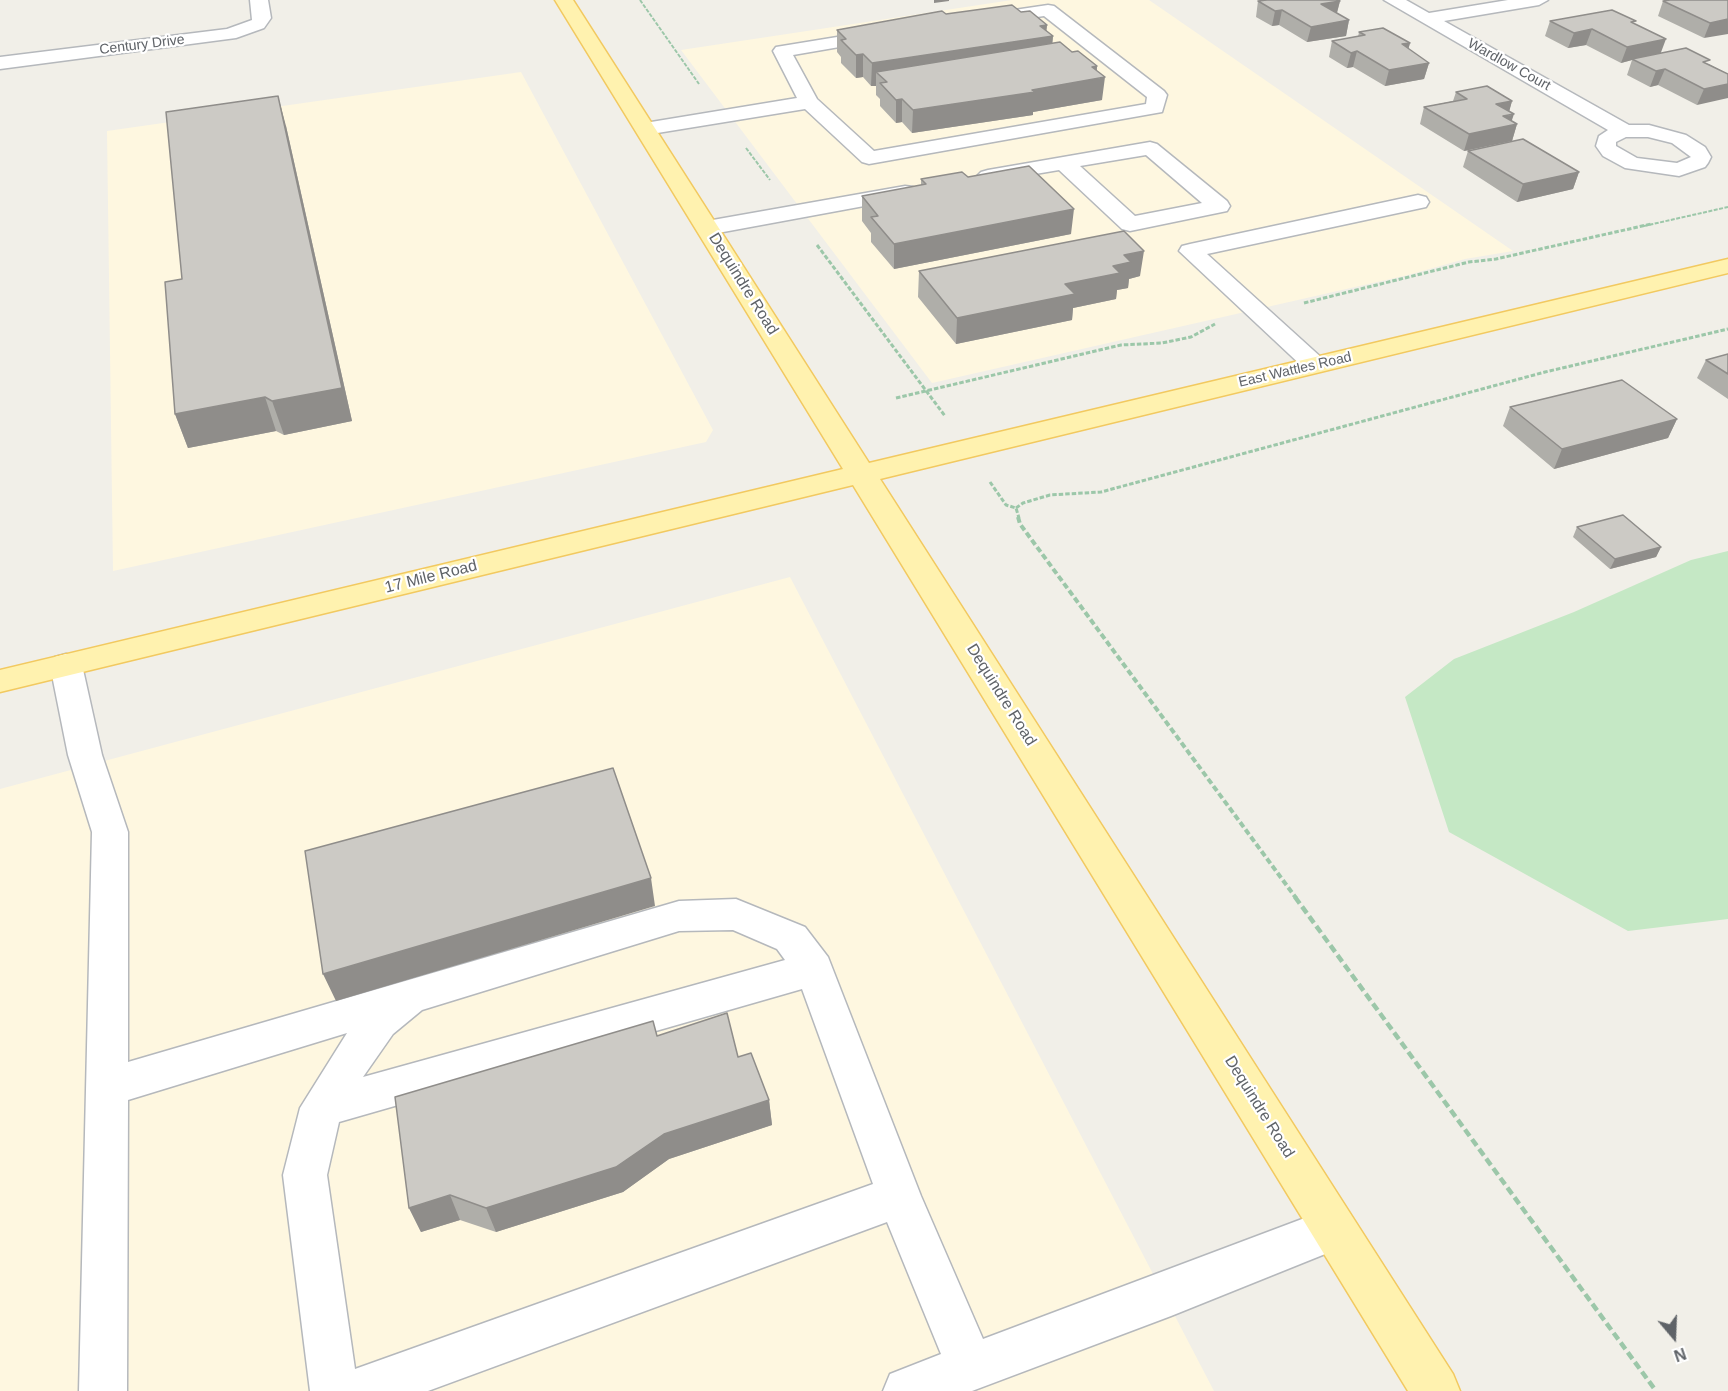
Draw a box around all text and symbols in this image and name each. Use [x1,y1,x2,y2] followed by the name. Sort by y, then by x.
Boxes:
[99,31,185,59] street label: Century Drive
[1465,35,1553,95] street label: Wardlow Court
[704,230,782,338] street label: Dequindre Road
[1237,349,1353,391] street label: East Wattles Road
[383,556,479,598] street label: 17 Mile Road
[962,641,1040,749] street label: Dequindre Road
[1220,1053,1298,1161] street label: Dequindre Road
[1644,1307,1704,1367] north arrow
[1672,1345,1688,1364] text: N

